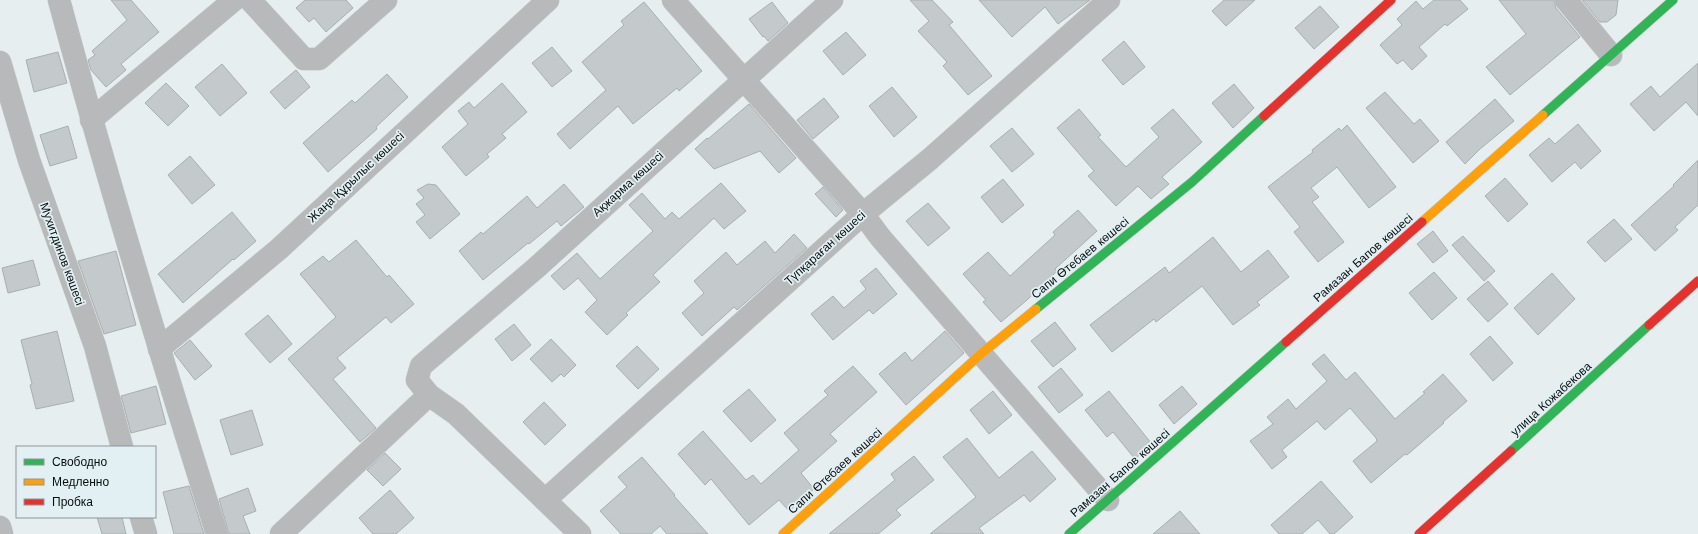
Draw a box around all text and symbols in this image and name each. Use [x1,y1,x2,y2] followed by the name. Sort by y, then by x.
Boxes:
[305,129,407,225] street label: Жаңа Құрылыс көшесі
[590,149,666,219] street label: Ақжарма көшесі
[37,201,87,307] street label: Мухитдинов көшесі
[782,208,868,288] street label: Түпқараған көшесі
[1310,211,1416,305] street label: Рамазан Бапов көшесі
[1028,214,1132,302] street label: Сапи Өтебаев көшесі
[1508,359,1594,439] street label: улица Кожабекова
[785,425,885,517] street label: Сапи Өтебаев көшесі
[1067,426,1173,520] street label: Рамазан Бапов көшесі
[16,446,156,518] legend
[52,455,107,469] text: Свободно
[52,475,109,489] text: Медленно
[52,495,93,509] text: Пробка

